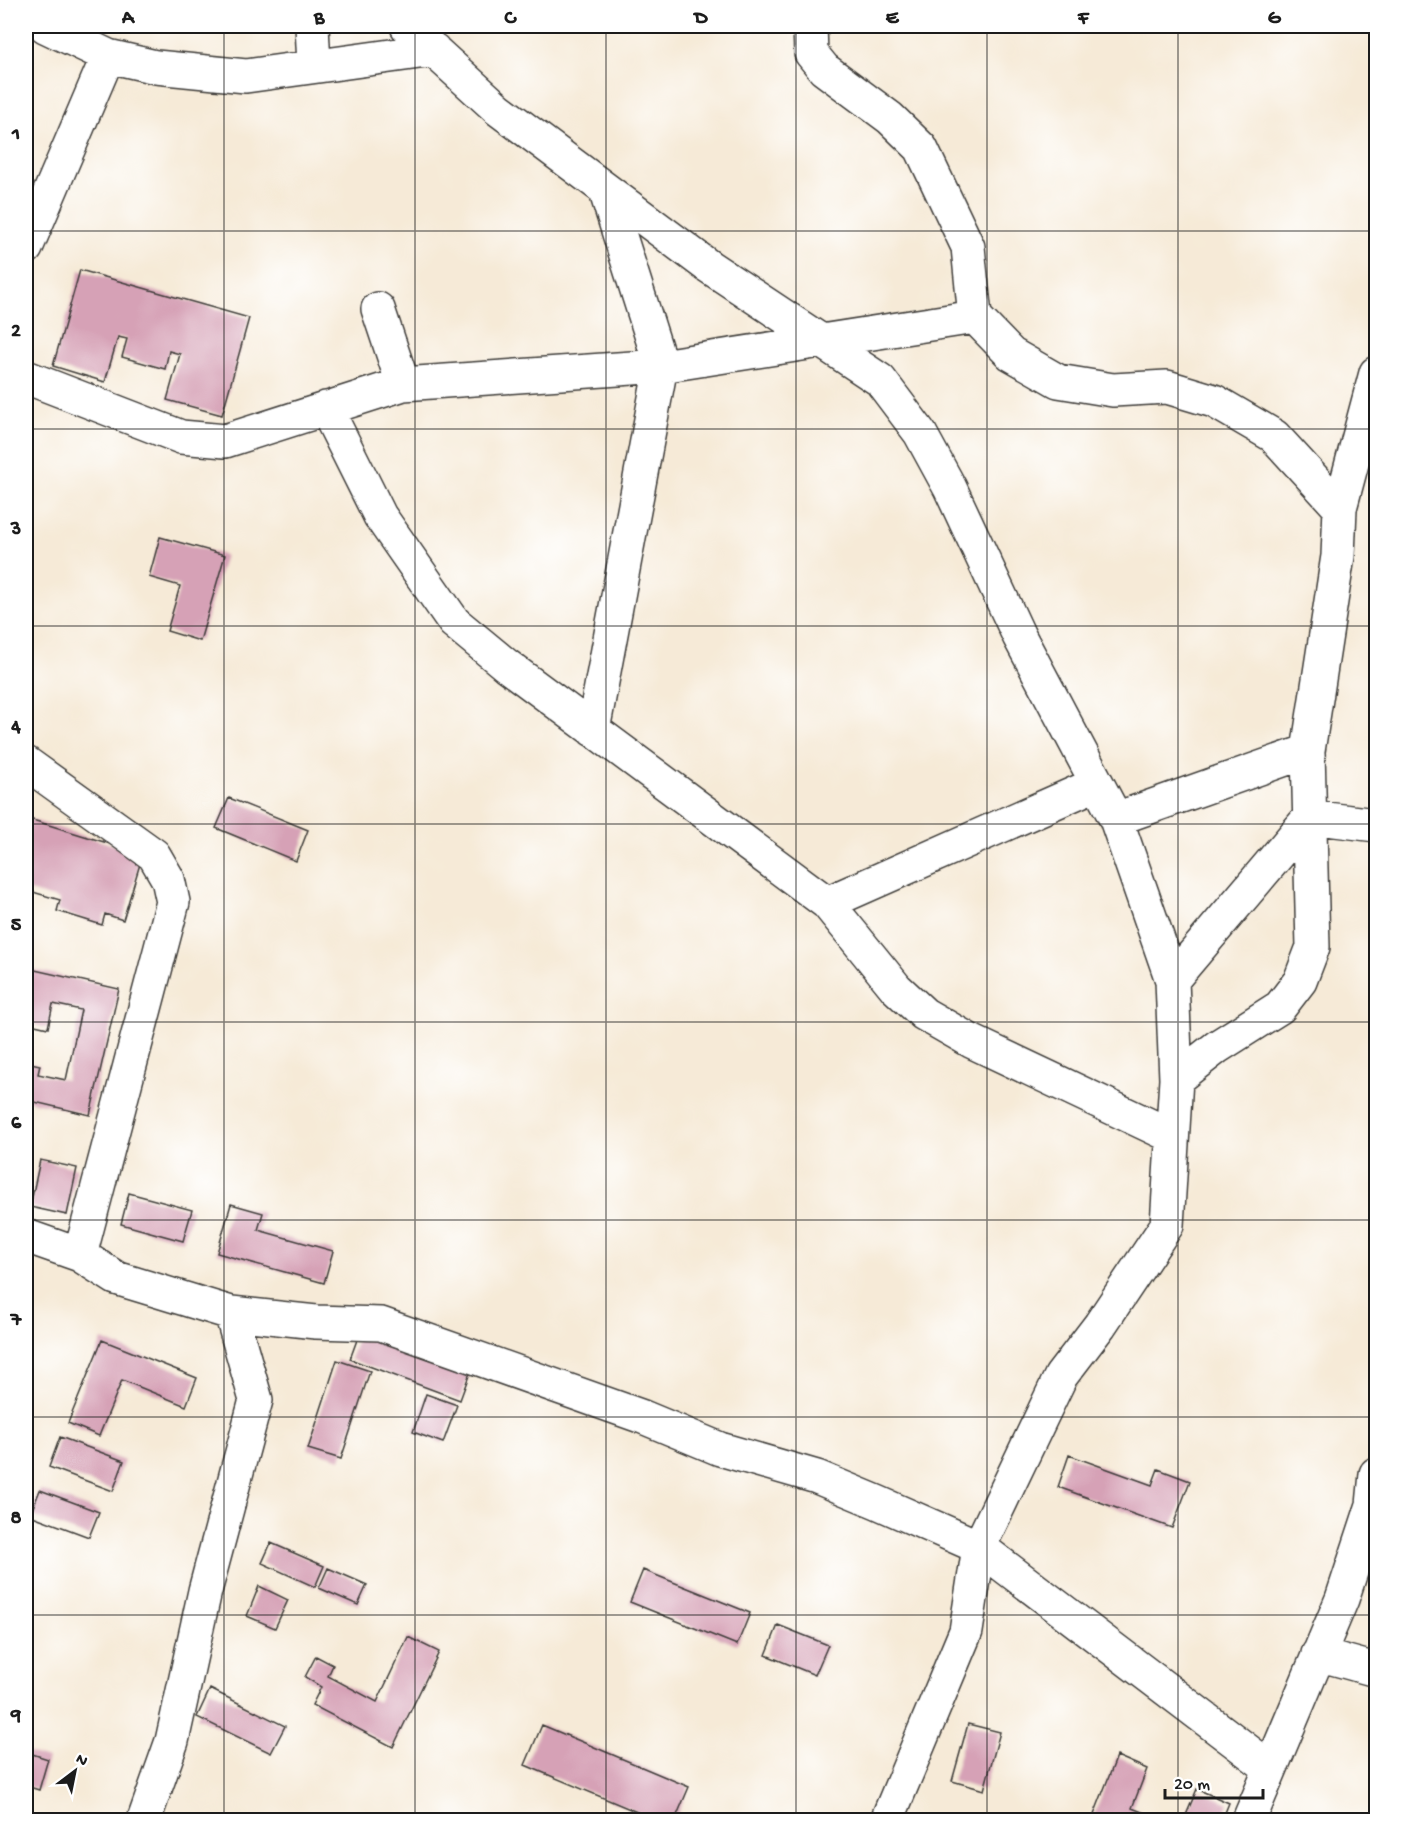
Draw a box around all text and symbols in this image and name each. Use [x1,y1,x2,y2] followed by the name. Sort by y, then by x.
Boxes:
[121,8,136,31] text: A
[313,8,325,31] text: B
[504,8,518,31] text: C
[692,8,708,31] text: D
[886,8,900,31] text: E
[1077,8,1090,31] text: F
[1268,8,1282,31] text: G
[11,124,20,147] text: 1
[11,321,21,344] text: 2
[10,519,21,542] text: 3
[10,717,21,740] text: 4
[11,915,22,938] text: 5
[11,1113,22,1136] text: 6
[10,1310,23,1333] text: 7
[11,1508,22,1531] text: 8
[10,1706,21,1729] text: 9
[45,1741,105,1801] north arrow
[72,1750,91,1772] text: N
[1165,1762,1262,1800] scale bar
[1174,1775,1210,1796] text: 20 m

